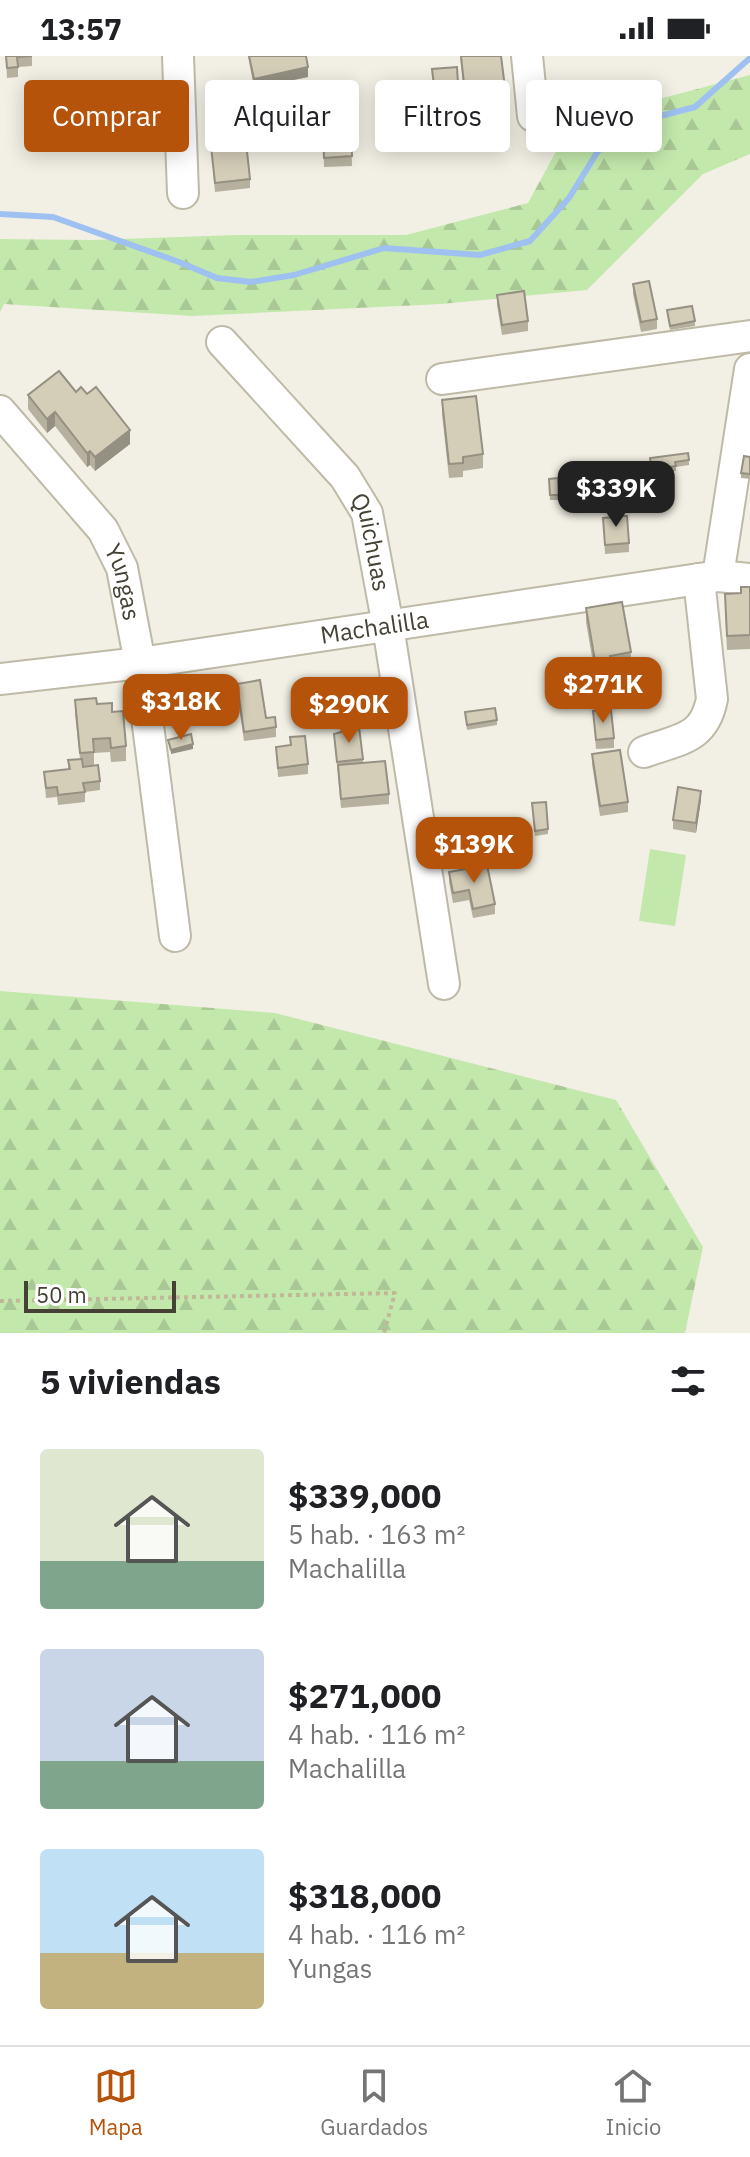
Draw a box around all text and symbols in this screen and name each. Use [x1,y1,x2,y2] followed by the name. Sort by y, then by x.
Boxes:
[40,9,122,48] text: 13:57
[24,80,189,152] chip: Comprar
[205,80,359,152] chip: Alquilar
[375,80,510,152] chip: Filtros
[526,80,662,152] chip: Nuevo
[560,461,672,529] pin: $339K
[576,470,656,504] text: $339K
[343,486,398,594] street label: Quichuas
[97,538,149,623] street label: Yungas
[318,603,431,651] street label: Machalilla
[547,657,659,725] pin: $271K
[563,666,643,700] text: $271K
[125,674,237,742] pin: $318K
[293,677,405,745] pin: $290K
[141,683,221,717] text: $318K
[309,686,389,720] text: $290K
[418,817,530,885] pin: $139K
[434,826,514,860] text: $139K
[24,1277,176,1313] scale bar
[36,1280,87,1309] text: 50 m
[40,1359,221,1403] text: 5 viviendas
[666,1359,710,1403] icon: filters
[288,1473,441,1517] text: $339,000
[104,1481,200,1577] icon: home
[288,1517,465,1551] text: 5 hab. · 163 m²
[288,1551,406,1585] text: Machalilla
[288,1673,441,1717] text: $271,000
[104,1681,200,1777] icon: home
[288,1717,465,1751] text: 4 hab. · 116 m²
[288,1751,406,1785] text: Machalilla
[288,1873,441,1917] text: $318,000
[104,1881,200,1977] icon: home
[288,1917,465,1951] text: 4 hab. · 116 m²
[288,1951,372,1985] text: Yungas
[89,2064,143,2141] tab: Mapa
[320,2064,428,2141] tab: Guardados
[606,2064,661,2141] tab: Inicio

